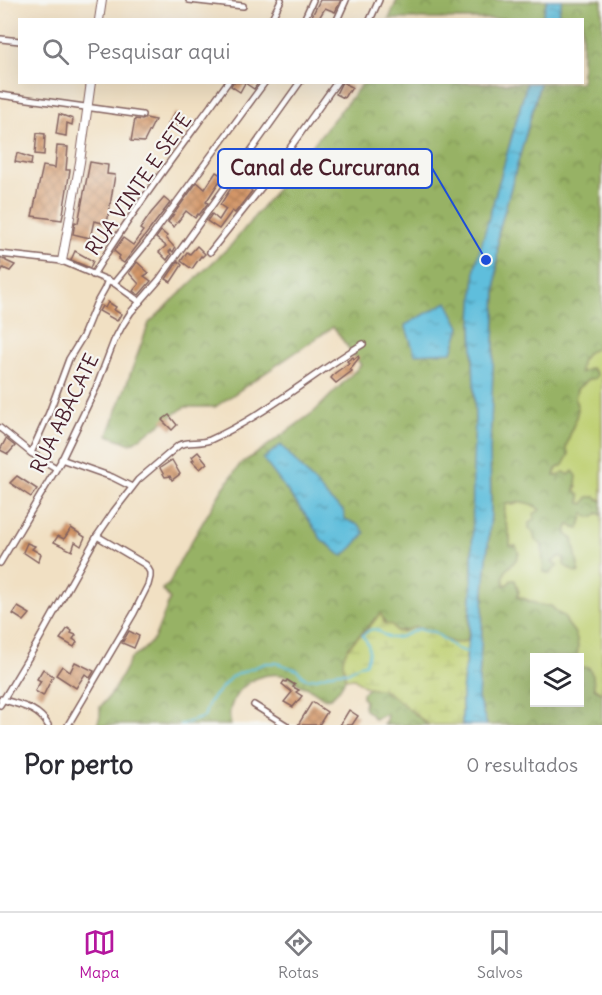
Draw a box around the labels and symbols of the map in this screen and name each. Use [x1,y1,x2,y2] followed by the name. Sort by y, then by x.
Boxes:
[80,108,196,260] street label: RUA VINTE E SETE
[218,149,432,188] callout: Canal de Curcurana
[230,154,420,181] text: Canal de Curcurana
[24,349,104,477] street label: RUA ABACATE

